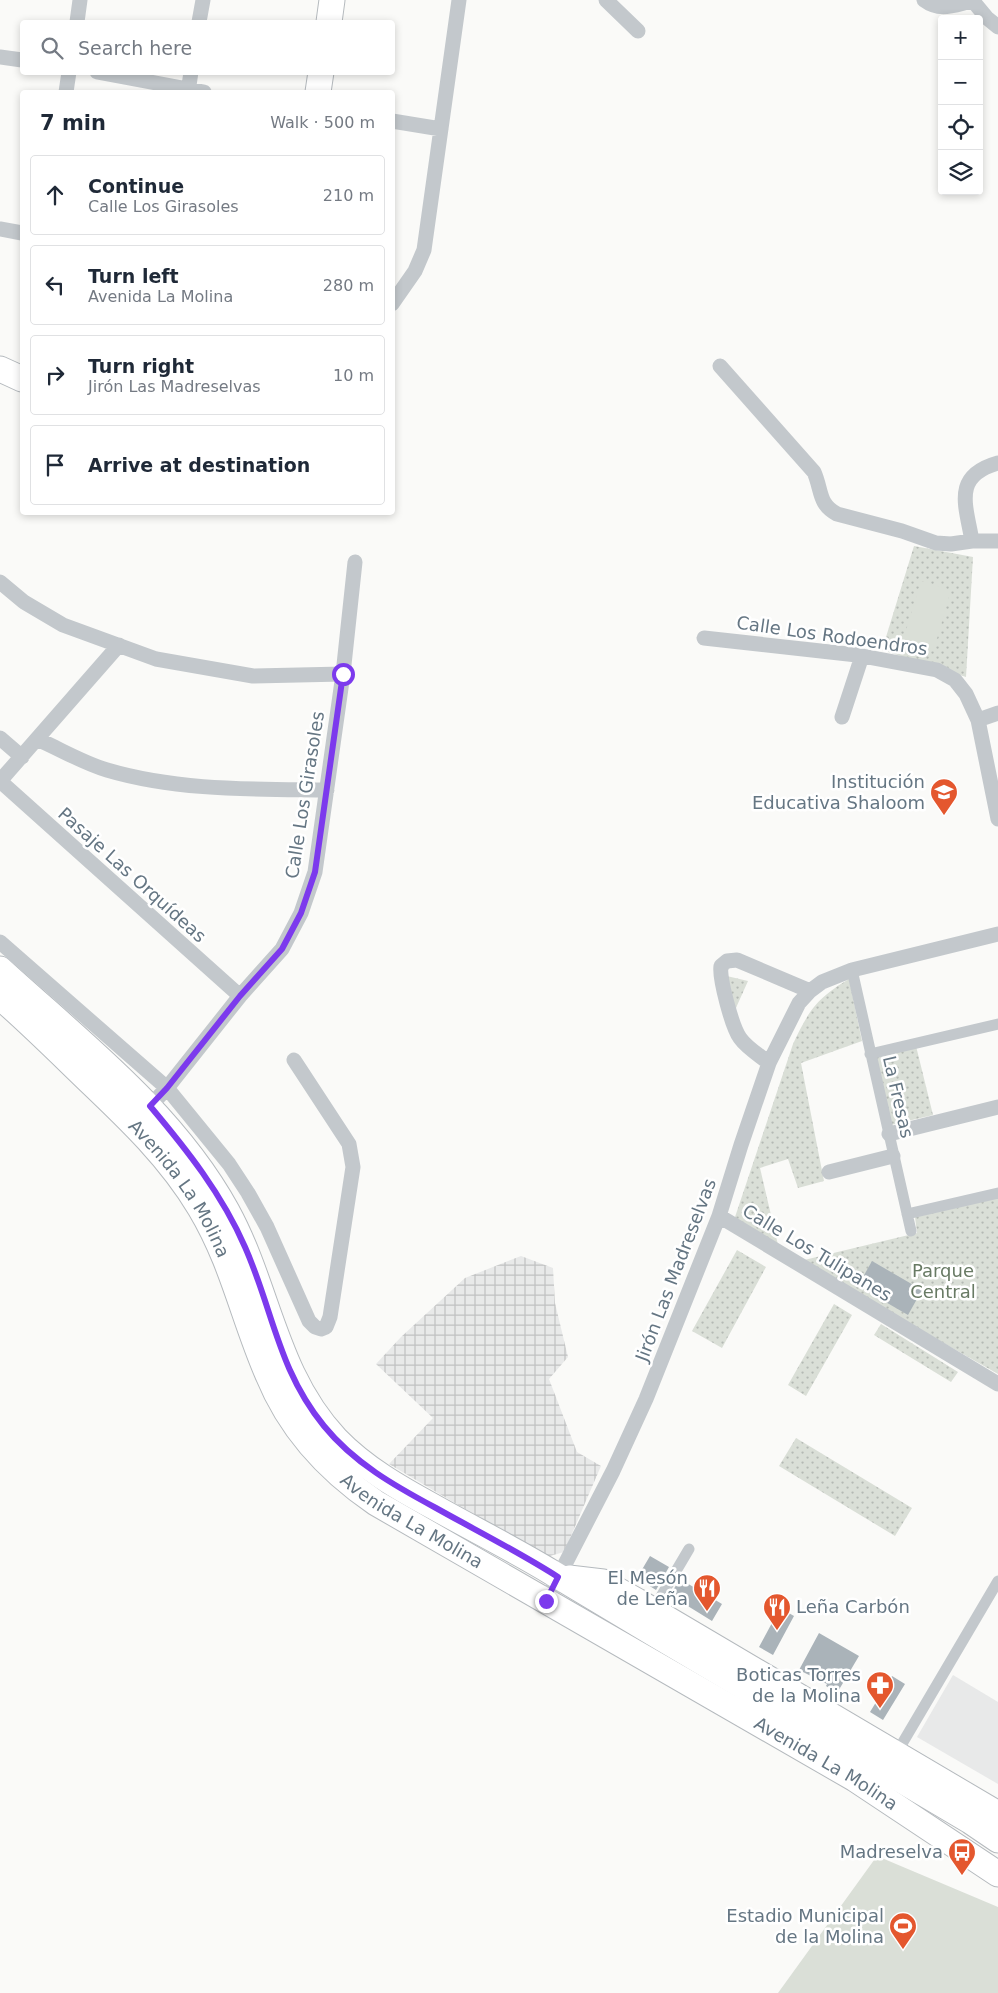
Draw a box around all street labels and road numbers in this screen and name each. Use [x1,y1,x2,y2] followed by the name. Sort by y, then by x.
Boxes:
[735,612,929,659] street label: Calle Los Rodoendros
[281,710,328,880] street label: Calle Los Girasoles
[54,803,210,946] street label: Pasaje Las Orquídeas
[879,1054,918,1140] street label: La Fresas
[125,1115,234,1260] street label: Avenida La Molina
[631,1175,720,1365] street label: Jirón Las Madreselvas
[739,1200,896,1305] street label: Calle Los Tulipanes
[336,1469,487,1572] street label: Avenida La Molina
[751,1712,902,1814] street label: Avenida La Molina

